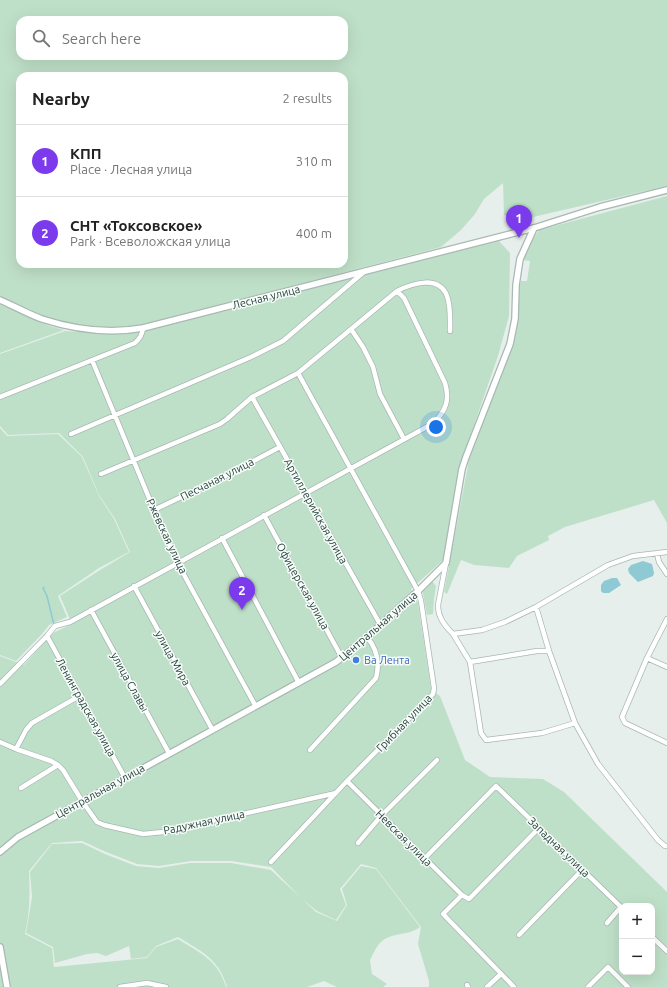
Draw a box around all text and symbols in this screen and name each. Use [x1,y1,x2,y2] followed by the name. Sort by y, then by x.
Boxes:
[16,16,348,60] search box
[30,27,52,49] icon: search
[62,30,141,47] text: Search here
[32,89,90,108] text: Nearby
[282,91,332,105] text: 2 results
[70,145,102,162] text: КПП
[41,154,49,168] text: 1
[296,154,332,168] text: 310 m
[70,162,192,176] text: Place · Лесная улица
[506,205,532,238] pin: 1
[70,217,202,234] text: СНТ «Токсовское»
[41,226,49,240] text: 2
[296,226,332,240] text: 400 m
[70,234,231,248] text: Park · Всеволожская улица
[231,283,301,311] street label: Лесная улица
[426,417,446,437] your location
[178,455,256,503] street label: Песчаная улица
[282,456,350,566] street label: Артиллерийская улица
[144,496,190,576] street label: Ржевская улица
[274,541,332,631] street label: Офицерская улица
[229,577,255,610] pin: 2
[336,589,420,663] street label: Центральная улица
[153,629,193,687] street label: улица Мира
[109,650,151,714] street label: улица Славы
[364,654,410,666] place label: Ва Лента
[351,655,361,665] marker: Ва Лента
[54,656,118,758] street label: Ленинградская улица
[374,692,434,754] street label: Грибная улица
[53,762,147,820] street label: Центральная улица
[373,807,435,869] street label: Невская улица
[162,808,246,836] street label: Радужная улица
[526,815,592,879] street label: Западная улица
[619,903,655,975] map controls
[619,903,655,939] button: +
[619,939,655,975] button: −

